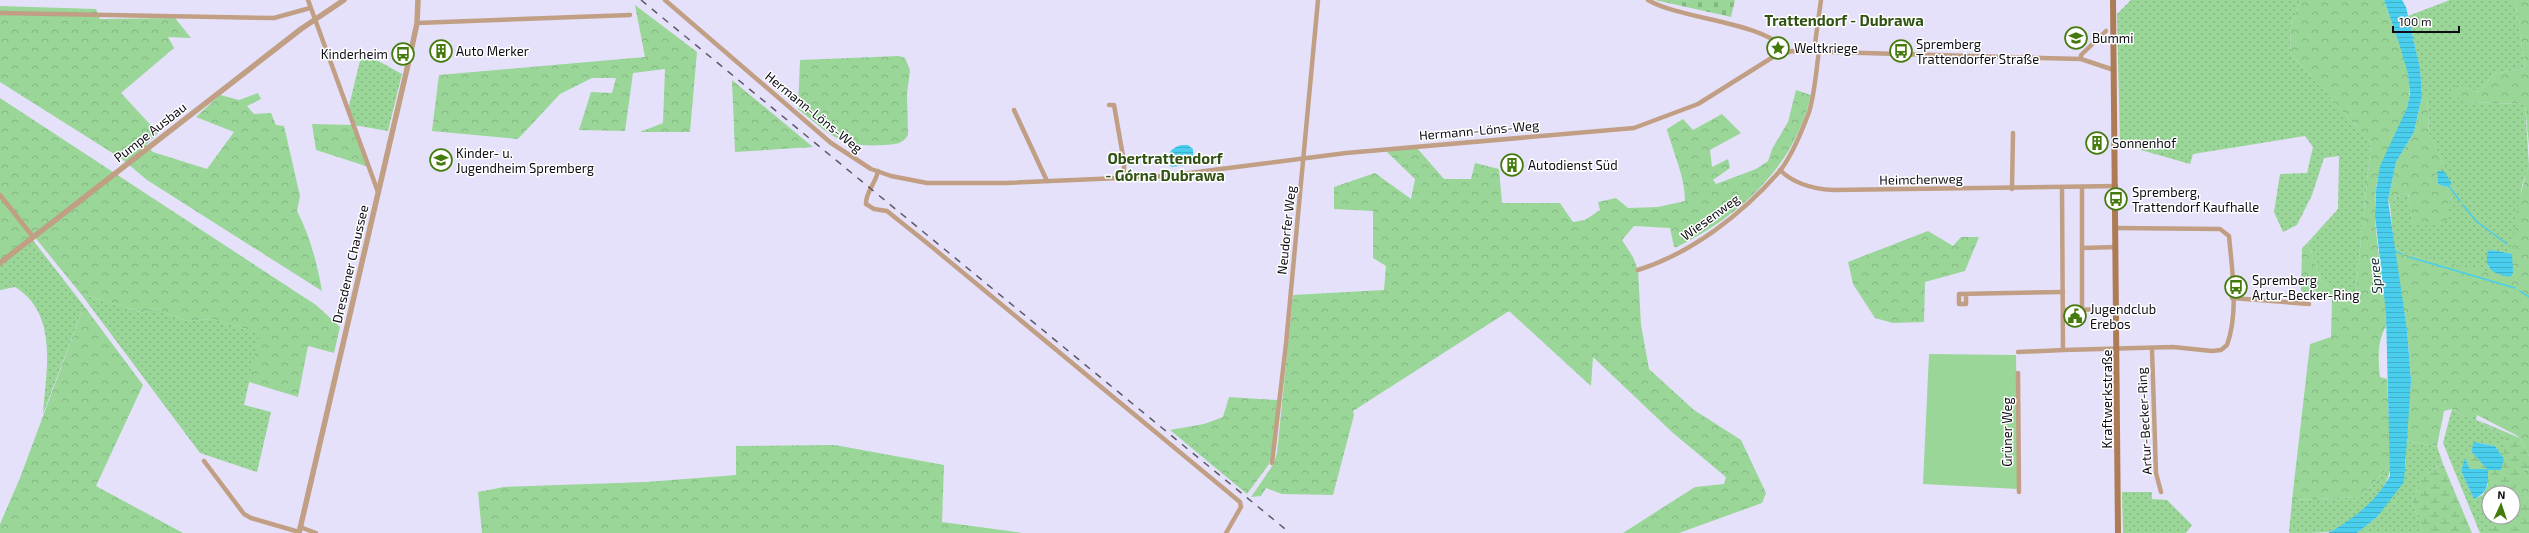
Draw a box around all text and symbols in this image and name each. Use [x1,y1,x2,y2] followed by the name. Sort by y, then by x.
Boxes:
[2393,8,2459,34] scale bar
[1764,11,1924,29] district label: Trattendorf - Dubrawa
[2399,14,2431,28] text: 100 m
[2063,25,2089,51] school or university icon: Bummi
[2092,30,2133,46] place label: Bummi
[1765,35,1791,61] place icon: Weltkriege
[1916,36,2039,67] place label: Spremberg Trattendorfer Straße
[428,38,454,64] building icon: Auto Merker
[1888,38,1914,64] bus stop icon: Spremberg Trattendorfer Straße
[1794,40,1858,56] place label: Weltkriege
[390,41,416,67] bus stop icon: Kinderheim
[456,43,529,59] place label: Auto Merker
[321,46,388,62] place label: Kinderheim
[762,68,866,156] street label: Hermann-Löns-Weg
[111,99,189,165] street label: Pumpe Ausbau
[1418,117,1540,143] street label: Hermann-Löns-Weg
[2084,130,2110,156] building icon: Sonnenhof
[2112,135,2177,151] place label: Sonnenhof
[456,145,594,176] place label: Kinder- u. Jugendheim Spremberg
[428,147,454,173] school or university icon: Kinder- u. Jugendheim Spremberg
[1105,149,1225,184] district label: Obertrattendorf - Górna Dubrawa
[1499,152,1525,178] building icon: Autodienst Süd
[1528,157,1618,173] place label: Autodienst Süd
[1879,170,1963,188] street label: Heimchenweg
[2132,184,2259,215] place label: Spremberg, Trattendorf Kaufhalle
[1273,185,1299,275] street label: Neudorfer Weg
[2103,186,2129,212] bus stop icon: Spremberg, Trattendorf Kaufhalle
[1678,190,1742,244] street label: Wiesenweg
[329,203,371,325] street label: Dresdener Chaussee
[2365,257,2385,295] water label: Spree
[2252,272,2359,303] place label: Spremberg Artur-Becker-Ring
[2223,274,2249,300] bus stop icon: Spremberg Artur-Becker-Ring
[2090,301,2156,332] place label: Jugendclub Erebos
[2062,303,2088,329] public building icon: Jugendclub Erebos
[2099,349,2115,449] street label: Kraftwerkstraße
[2133,367,2155,475] street label: Artur-Becker-Ring
[1999,397,2015,467] street label: Grüner Weg
[2481,485,2521,525] north arrow
[2497,488,2506,501] text: N

